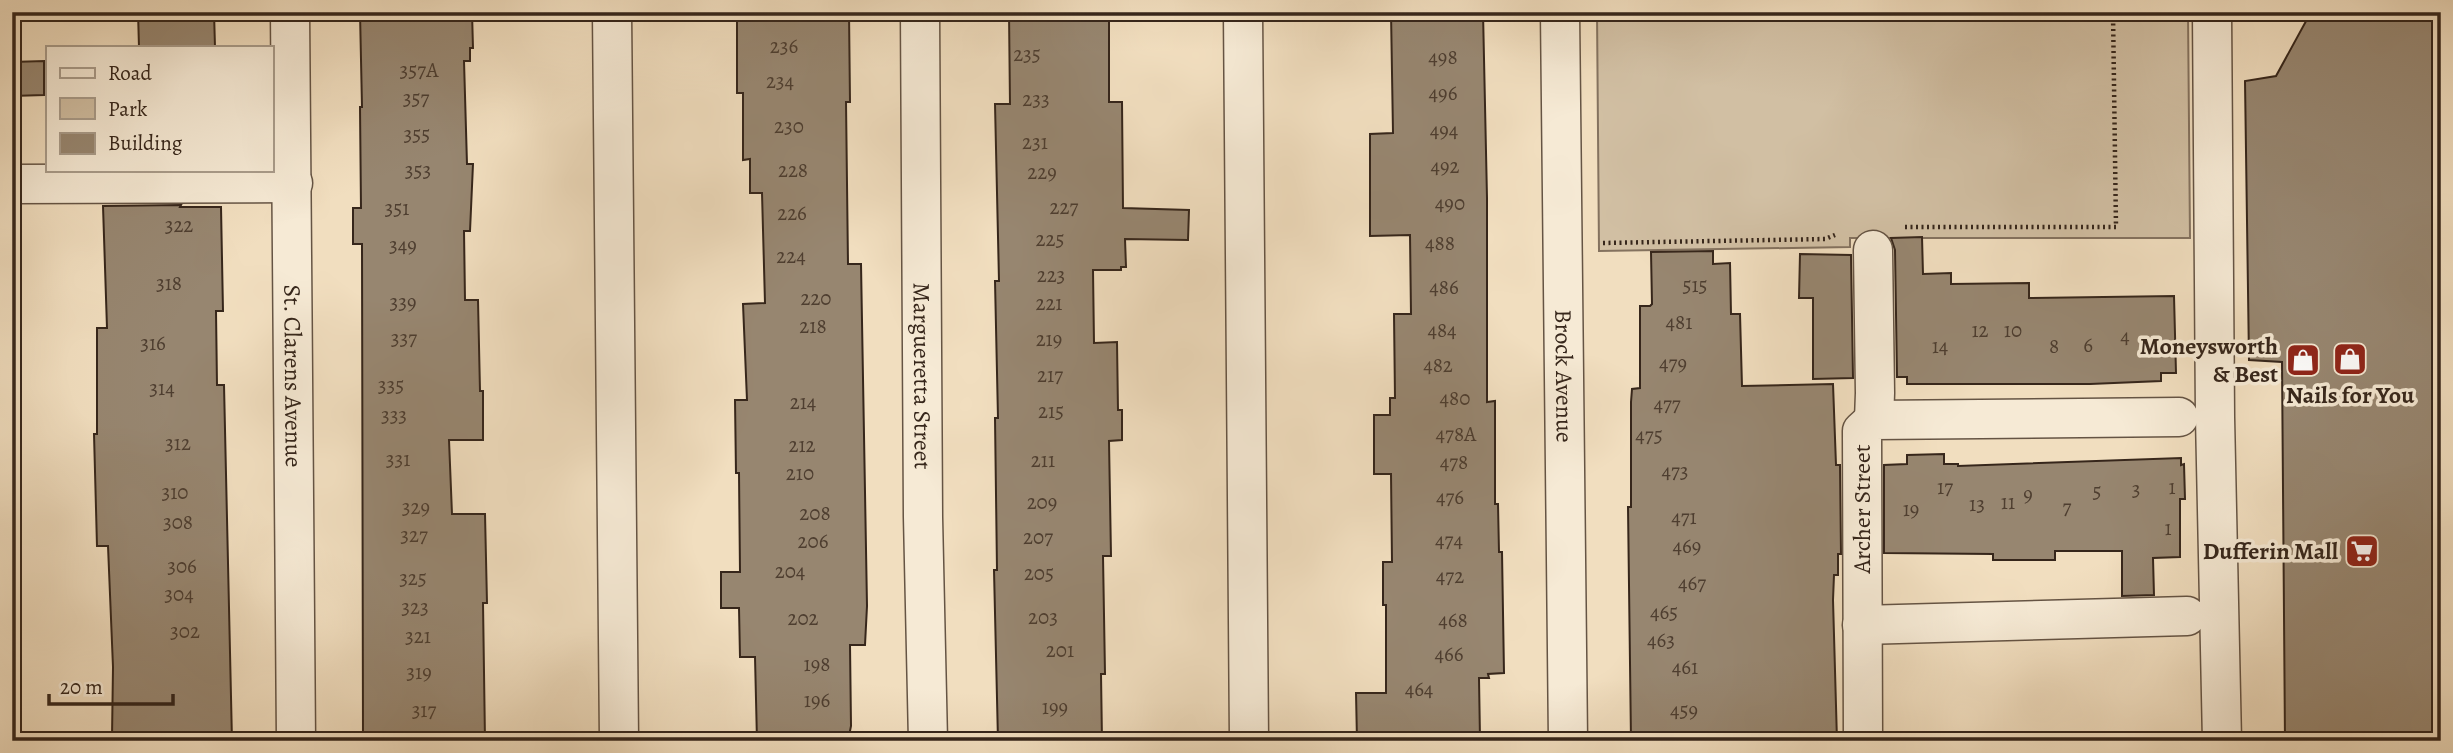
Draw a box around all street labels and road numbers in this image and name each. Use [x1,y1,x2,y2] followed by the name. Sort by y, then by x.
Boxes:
[906,282,939,470] street label: Margueretta Street
[276,284,310,468] street label: St. Clarens Avenue
[1547,309,1581,443] street label: Brock Avenue
[1846,444,1878,575] street label: Archer Street

